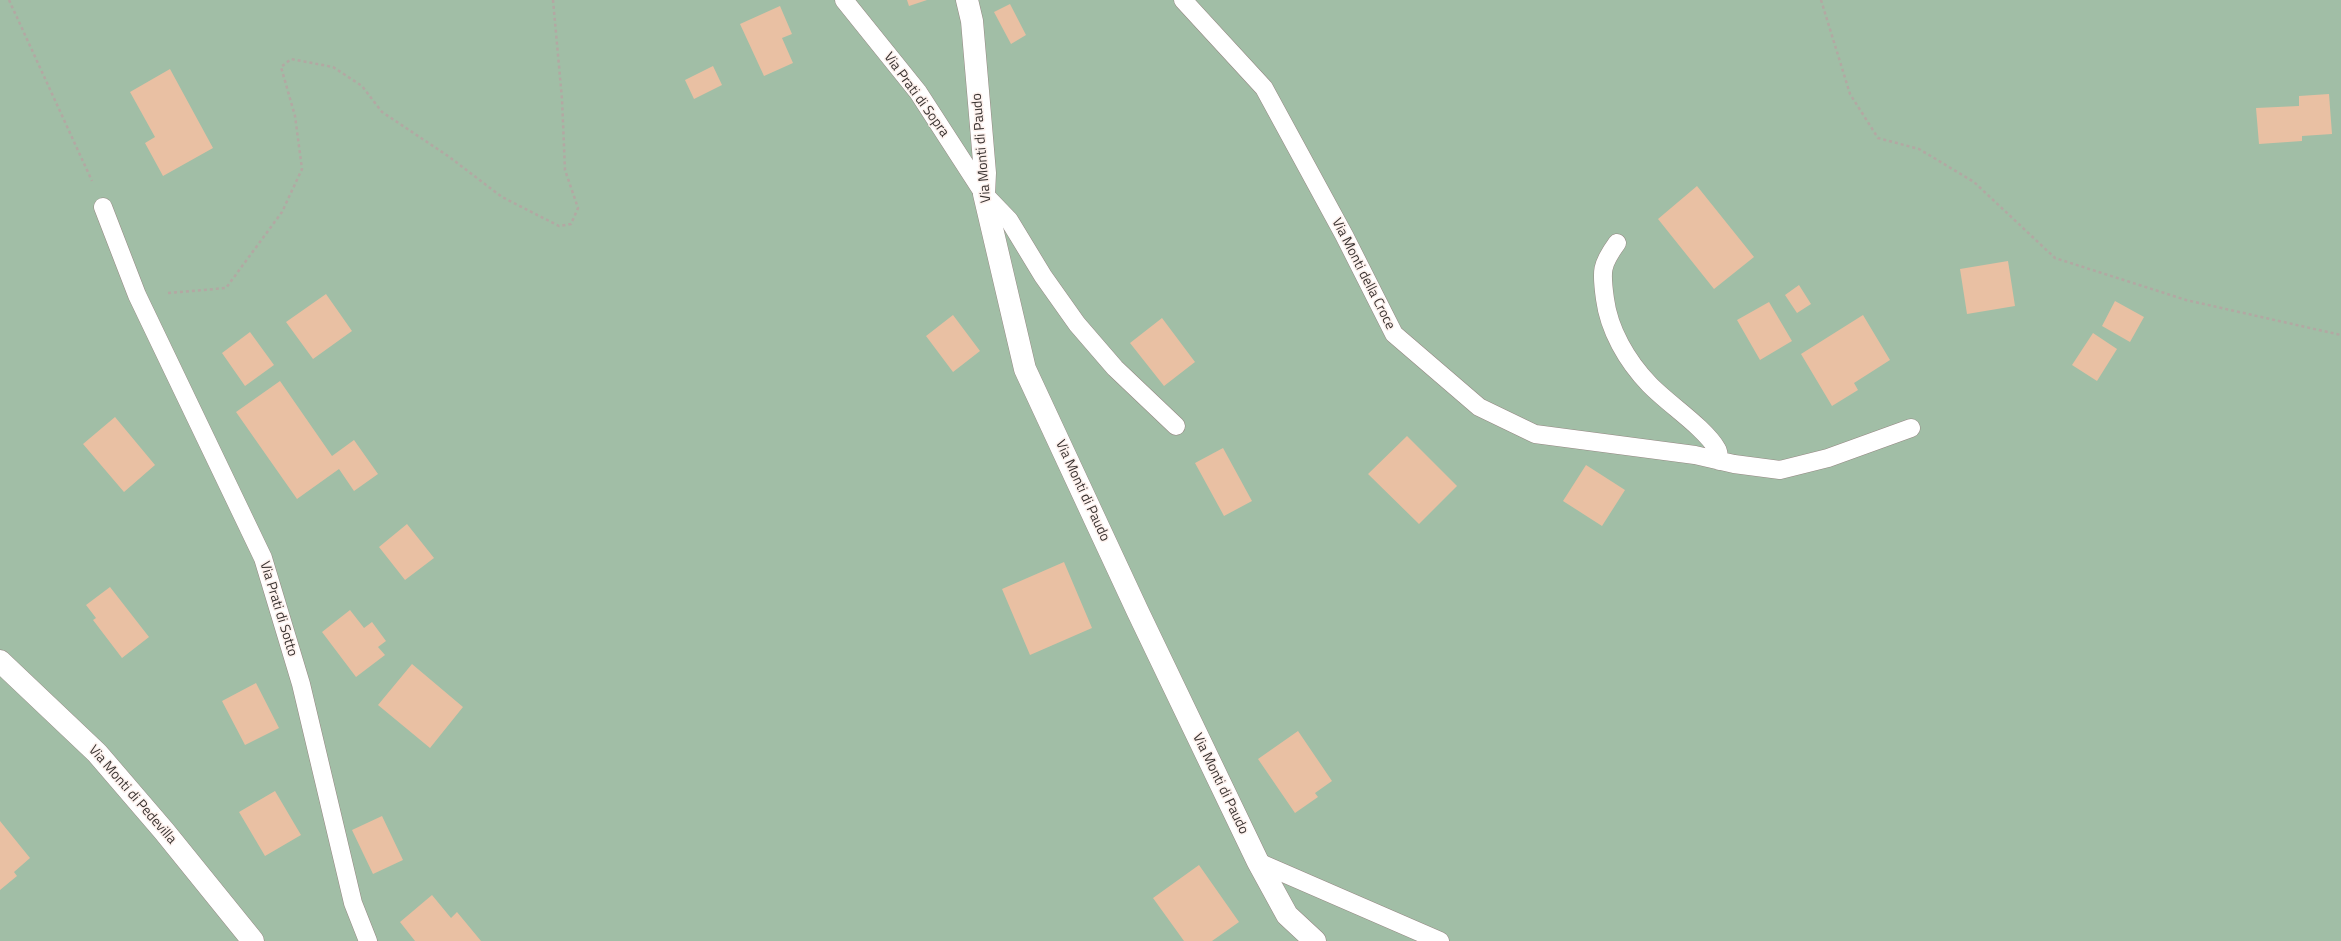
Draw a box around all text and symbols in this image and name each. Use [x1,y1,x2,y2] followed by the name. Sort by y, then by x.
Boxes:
[880,49,952,141] street label: Via Prati di Sopra
[969,92,995,204] street label: Via Monti di Paudo
[1328,216,1398,332] street label: Via Monti della Croce
[1051,438,1113,544] street label: Via Monti di Paudo
[256,560,300,658] street label: Via Prati di Sotto
[1188,731,1252,837] street label: Via Monti di Paudo
[85,742,179,848] street label: Via Monti di Pedevilla

